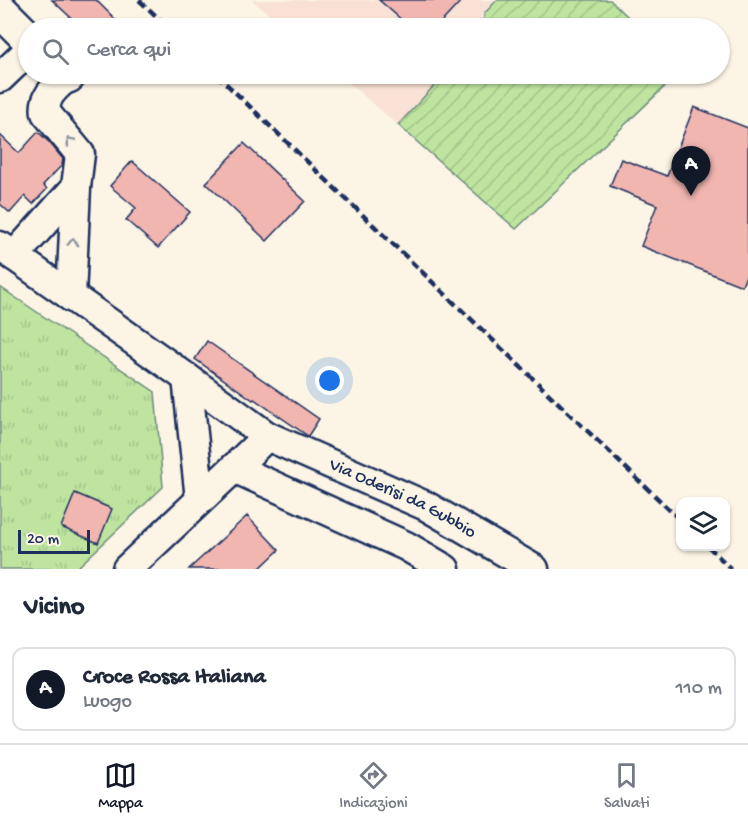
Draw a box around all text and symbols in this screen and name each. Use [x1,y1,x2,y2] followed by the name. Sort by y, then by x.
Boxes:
[18,18,730,84] search box
[39,35,72,68] icon: search
[87,38,171,64] text: Cerca qui
[66,137,77,148] one-way arrow
[672,146,710,196] pin: A
[67,237,80,246] one-way arrow
[315,366,344,395] your location
[325,454,480,543] street label: Via Oderisi da Gubbio
[676,497,730,551] map controls
[676,497,730,551] button: layers
[18,527,90,554] scale bar
[27,531,59,550] text: 20 m
[24,593,84,624] text: Vicino
[83,665,266,691] text: Croce Rossa Italiana
[40,678,51,701] text: A
[676,678,722,701] text: 110 m
[83,691,132,714] text: Luogo
[98,759,143,814] tab: Mappa
[339,759,408,814] tab: Indicazioni
[604,759,650,814] tab: Salvati

